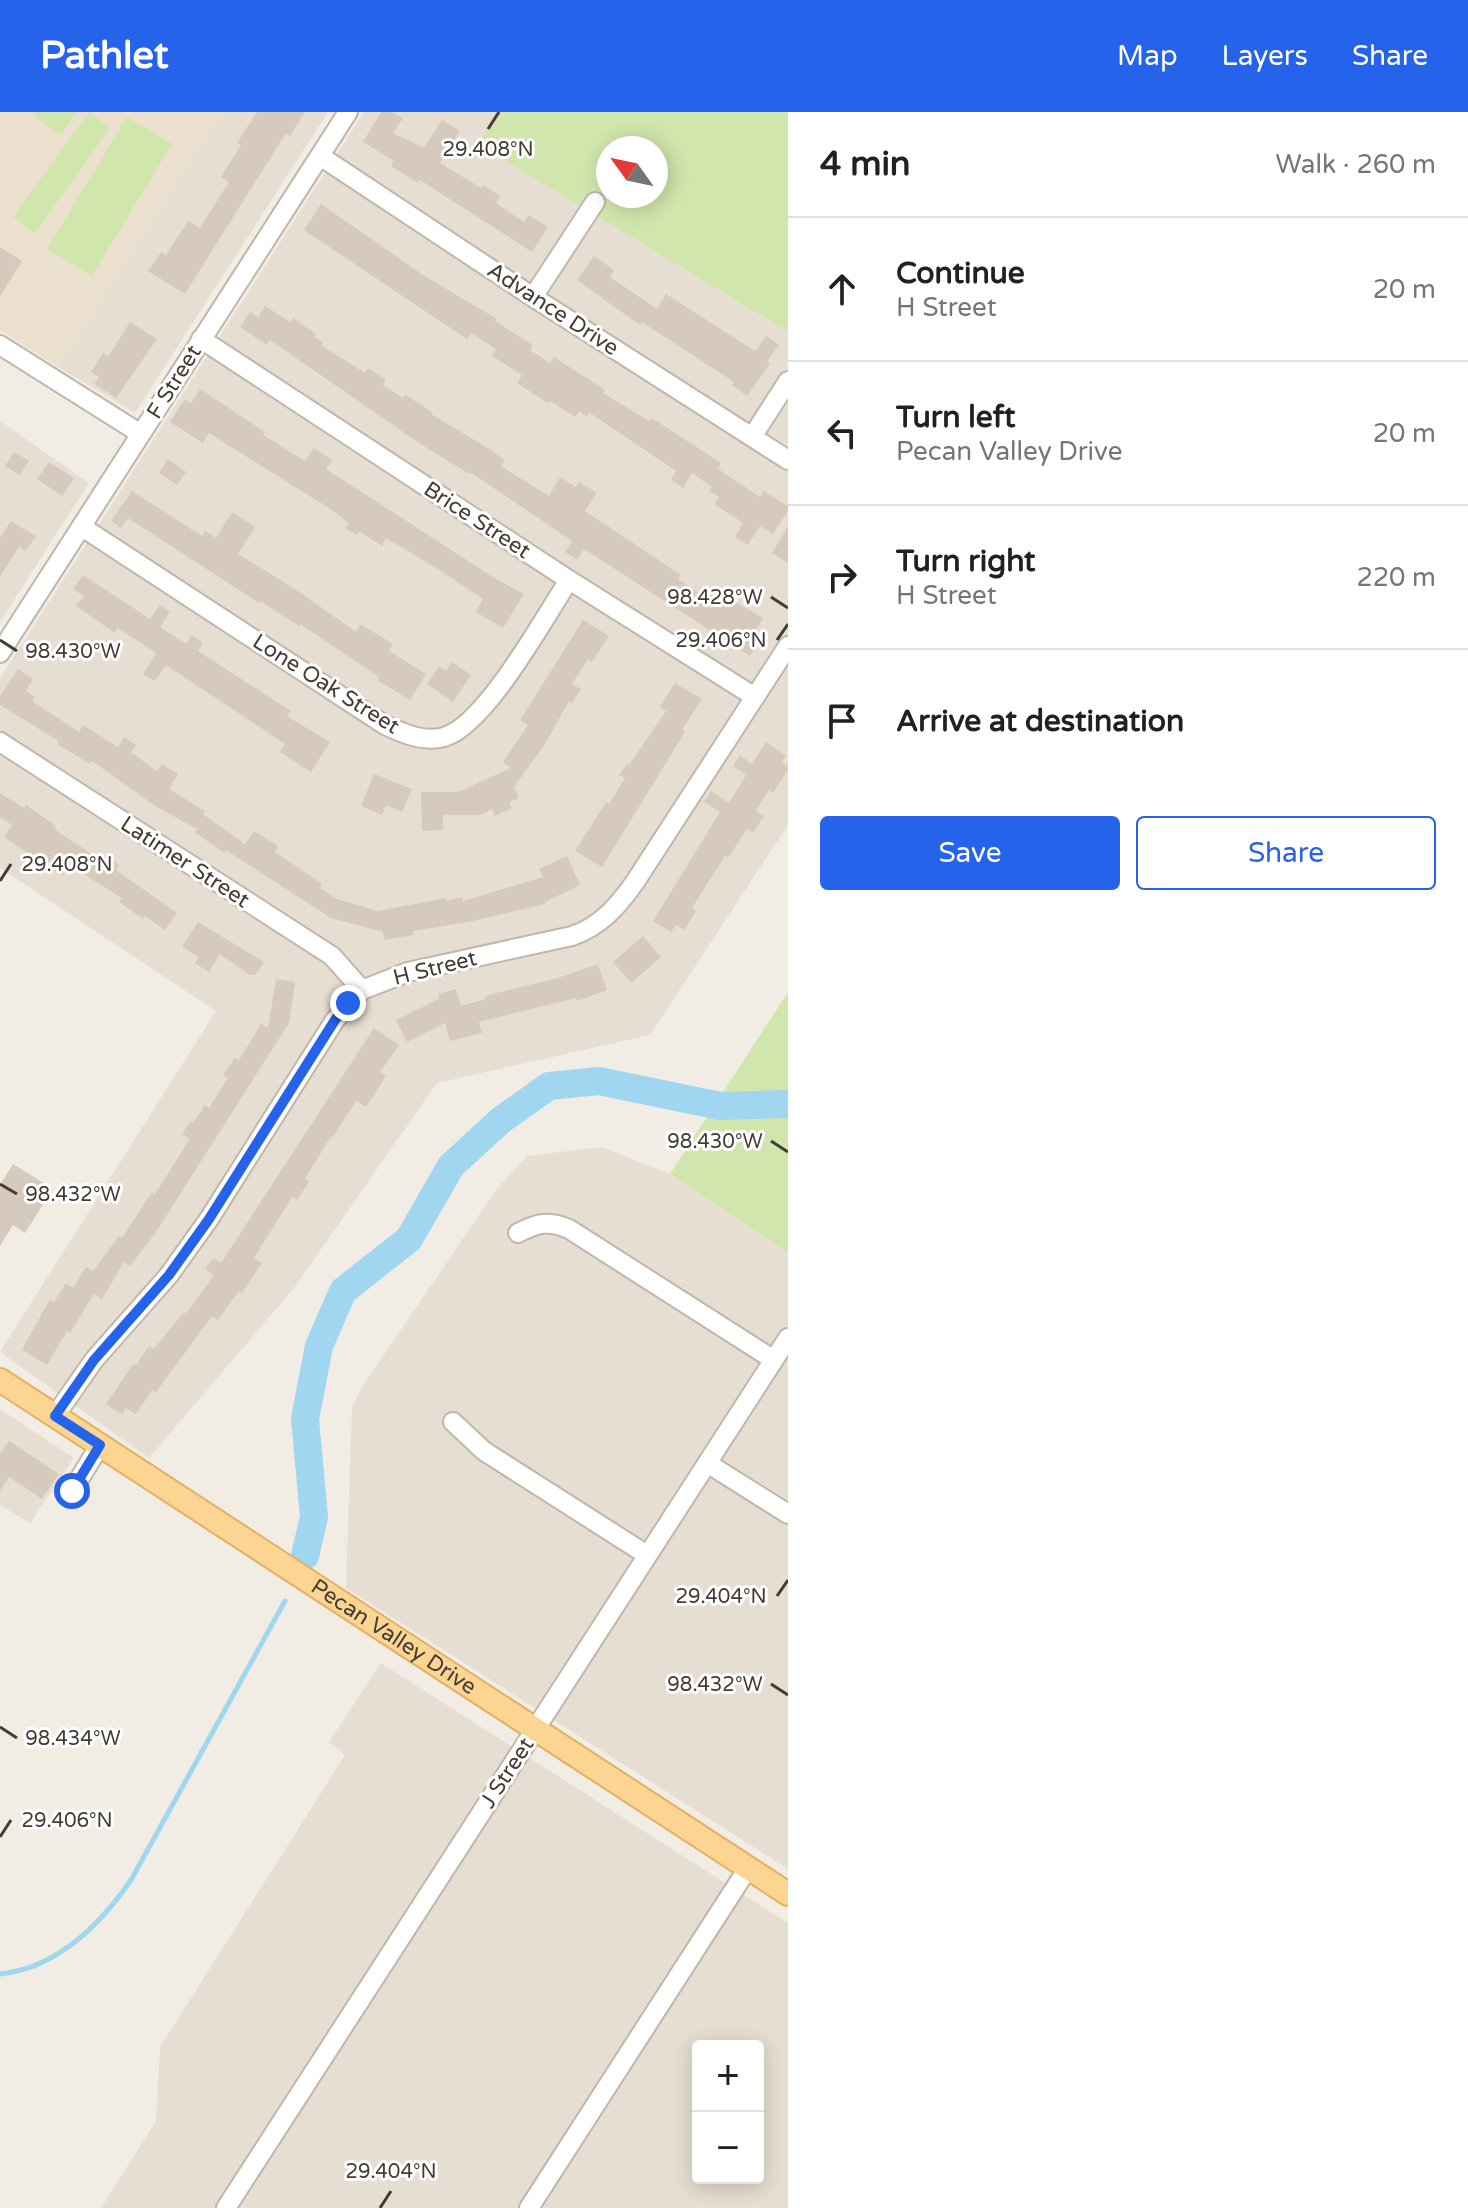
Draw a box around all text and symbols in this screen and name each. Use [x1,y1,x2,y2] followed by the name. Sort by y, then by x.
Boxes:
[40,33,169,79] text: Pathlet
[1117,39,1178,73] text: Map
[1222,39,1308,73] text: Layers
[1352,39,1428,73] text: Share
[596,136,668,208] north arrow
[442,138,534,162] text: 29.408°N
[820,144,911,185] text: 4 min
[1276,149,1436,180] text: Walk · 260 m
[896,255,1025,292] text: Continue
[482,257,624,361] street label: Advance Drive
[820,267,864,311] icon: ahead
[1373,274,1436,305] text: 20 m
[896,292,997,323] text: H Street
[141,340,207,424] street label: F Street
[896,399,1015,436] text: Turn left
[820,411,864,455] icon: left
[1373,418,1436,449] text: 20 m
[896,436,1122,467] text: Pecan Valley Drive
[419,476,535,564] street label: Brice Street
[896,543,1036,580] text: Turn right
[820,555,864,599] icon: right
[1356,562,1436,593] text: 220 m
[896,580,997,611] text: H Street
[667,586,763,610] text: 98.428°W
[248,628,404,740] street label: Lone Oak Street
[675,629,767,653] text: 29.406°N
[25,640,121,664] text: 98.430°W
[820,699,864,743] icon: arrive
[896,703,1184,740] text: Arrive at destination
[116,811,254,913] street label: Latimer Street
[820,816,1120,890] button: Save
[1136,816,1436,890] button: Share
[21,853,113,877] text: 29.408°N
[391,945,479,991] street label: H Street
[330,985,366,1021] route end
[667,1130,763,1154] text: 98.430°W
[25,1183,121,1207] text: 98.432°W
[54,1473,90,1509] route start
[306,1574,481,1700] street label: Pecan Valley Drive
[675,1585,767,1609] text: 29.404°N
[667,1673,763,1697] text: 98.432°W
[25,1727,121,1751] text: 98.434°W
[475,1733,539,1813] street label: J Street
[21,1809,113,1833] text: 29.406°N
[692,2040,764,2184] map controls
[692,2040,764,2112] button: +
[692,2112,764,2184] button: −
[345,2160,437,2184] text: 29.404°N

